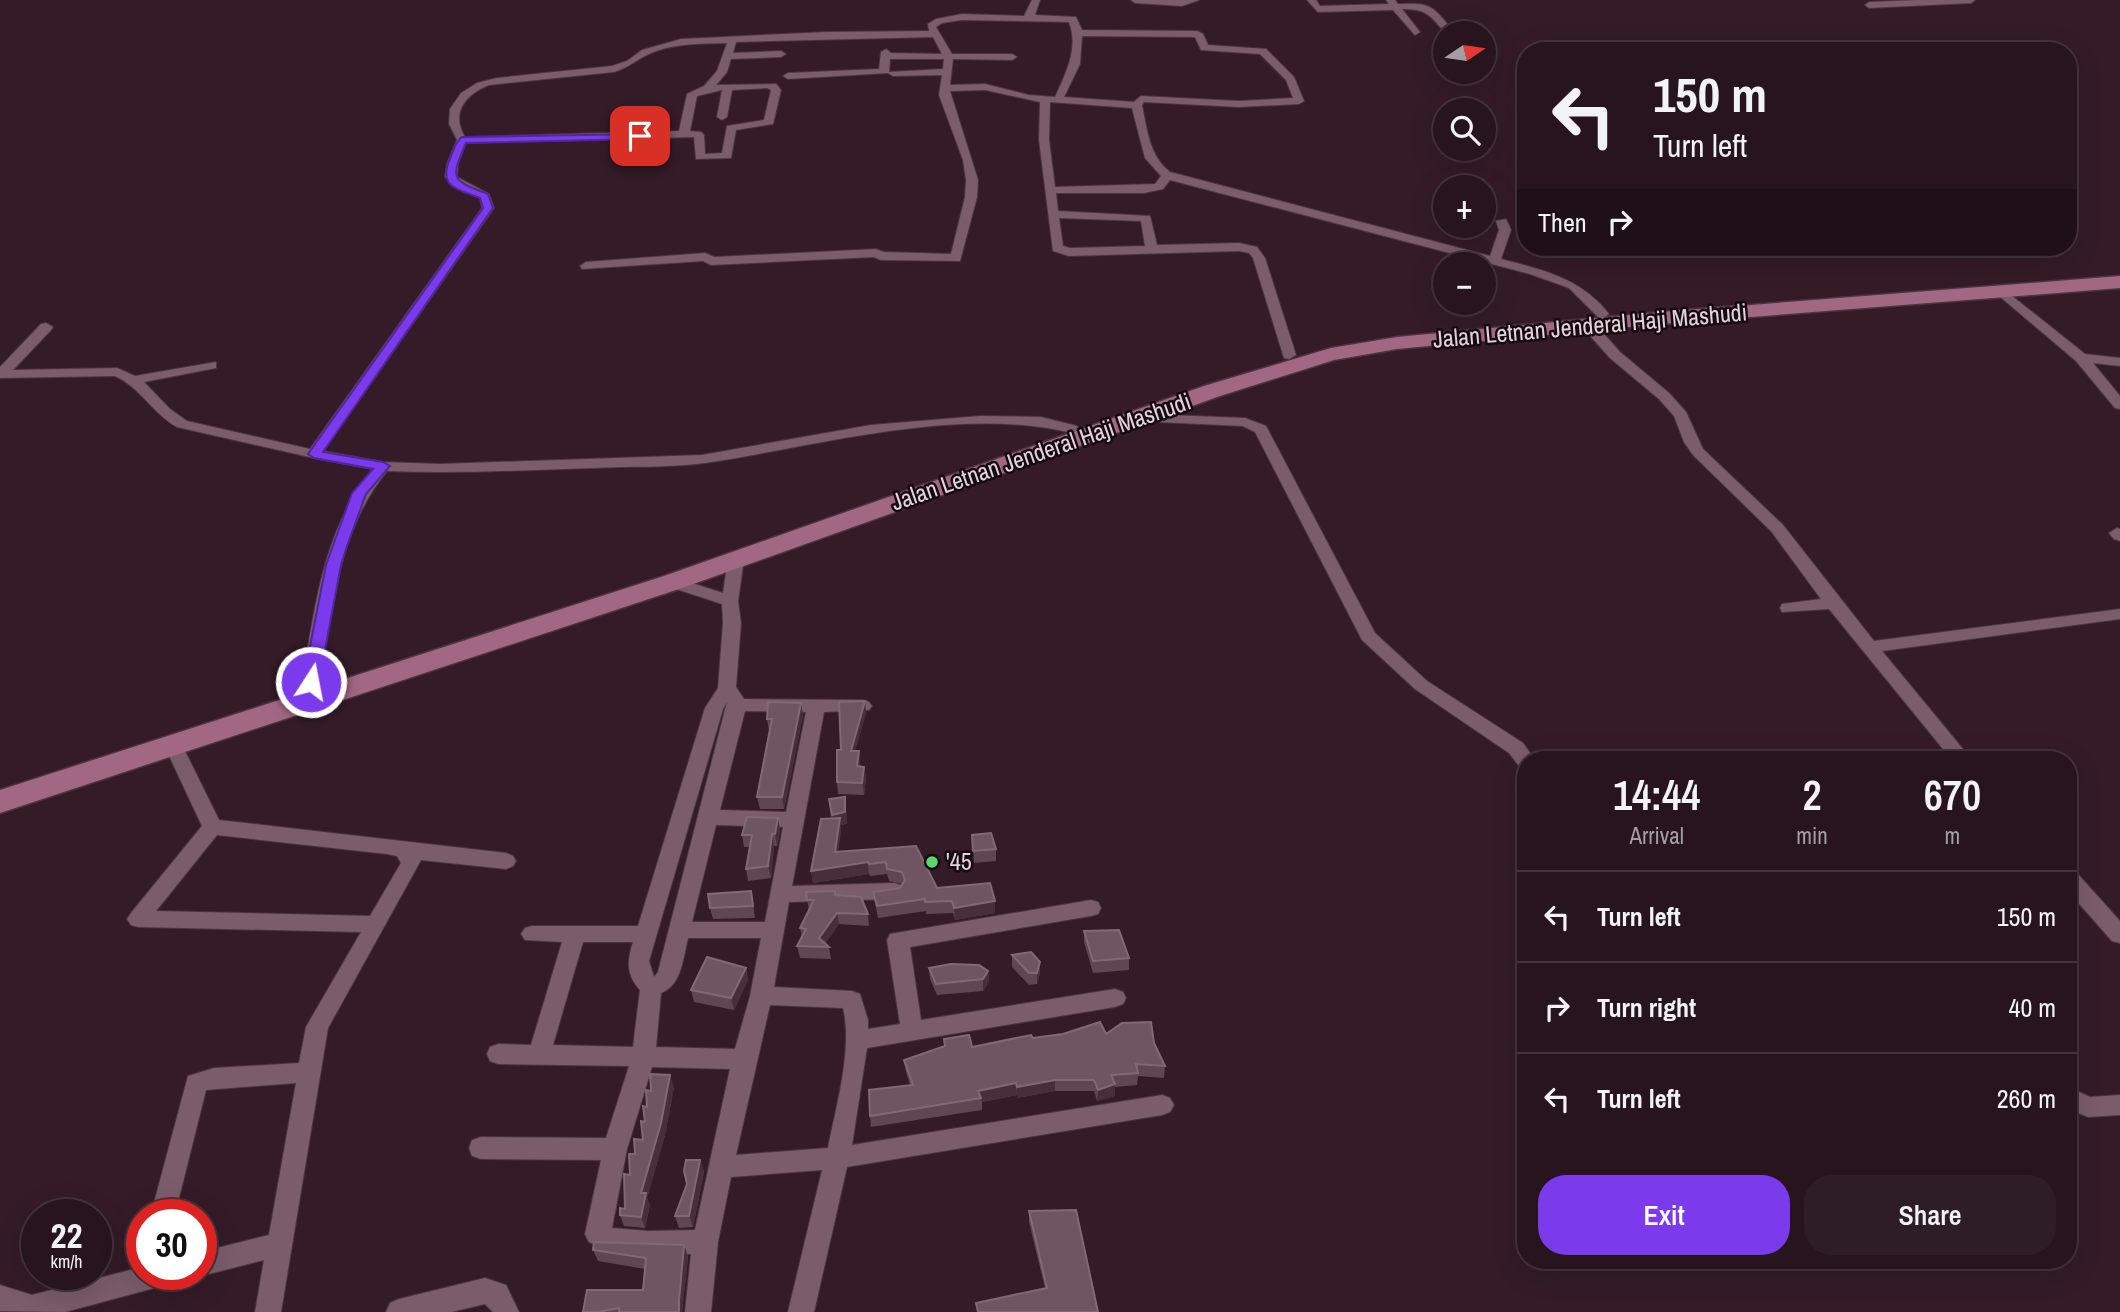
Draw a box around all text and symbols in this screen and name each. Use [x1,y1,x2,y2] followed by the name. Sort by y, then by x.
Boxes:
[1433,21,1496,84] north arrow
[1433,21,1496,315] map controls
[1653,61,1767,127] text: 150 m
[1538,70,1629,161] icon: left
[1433,98,1496,161] button: search
[610,106,670,166] pin
[621,117,659,155] icon: arrive
[1653,124,1747,167] text: Turn left
[1433,175,1496,238] button: +
[1601,203,1639,241] icon: right
[1538,205,1587,240] text: Then
[1433,252,1496,315] button: −
[1432,295,1748,355] street label: Jalan Letnan Jenderal Haji Mashudi
[887,385,1195,517] street label: Jalan Letnan Jenderal Haji Mashudi
[274,645,348,719] position arrow
[1613,767,1700,823] text: 14:44
[1802,767,1822,823] text: 2
[1924,767,1981,823] text: 670
[1629,820,1684,851] text: Arrival
[1796,820,1828,851] text: min
[1945,820,1960,851] text: m
[946,845,972,877] place label: '45
[924,854,940,870] marker: '45
[1538,898,1576,936] icon: left
[1597,899,1681,934] text: Turn left
[1997,899,2056,934] text: 150 m
[1538,989,1576,1027] icon: right
[1597,990,1696,1025] text: Turn right
[2009,990,2056,1025] text: 40 m
[1538,1080,1576,1118] icon: left
[1597,1081,1681,1116] text: Turn left
[1997,1081,2056,1116] text: 260 m
[1538,1175,1790,1255] button: Exit
[1804,1175,2056,1255] button: Share
[126,1199,217,1290] speed limit sign: 30
[51,1212,82,1259] text: 22
[51,1249,83,1274] text: km/h

